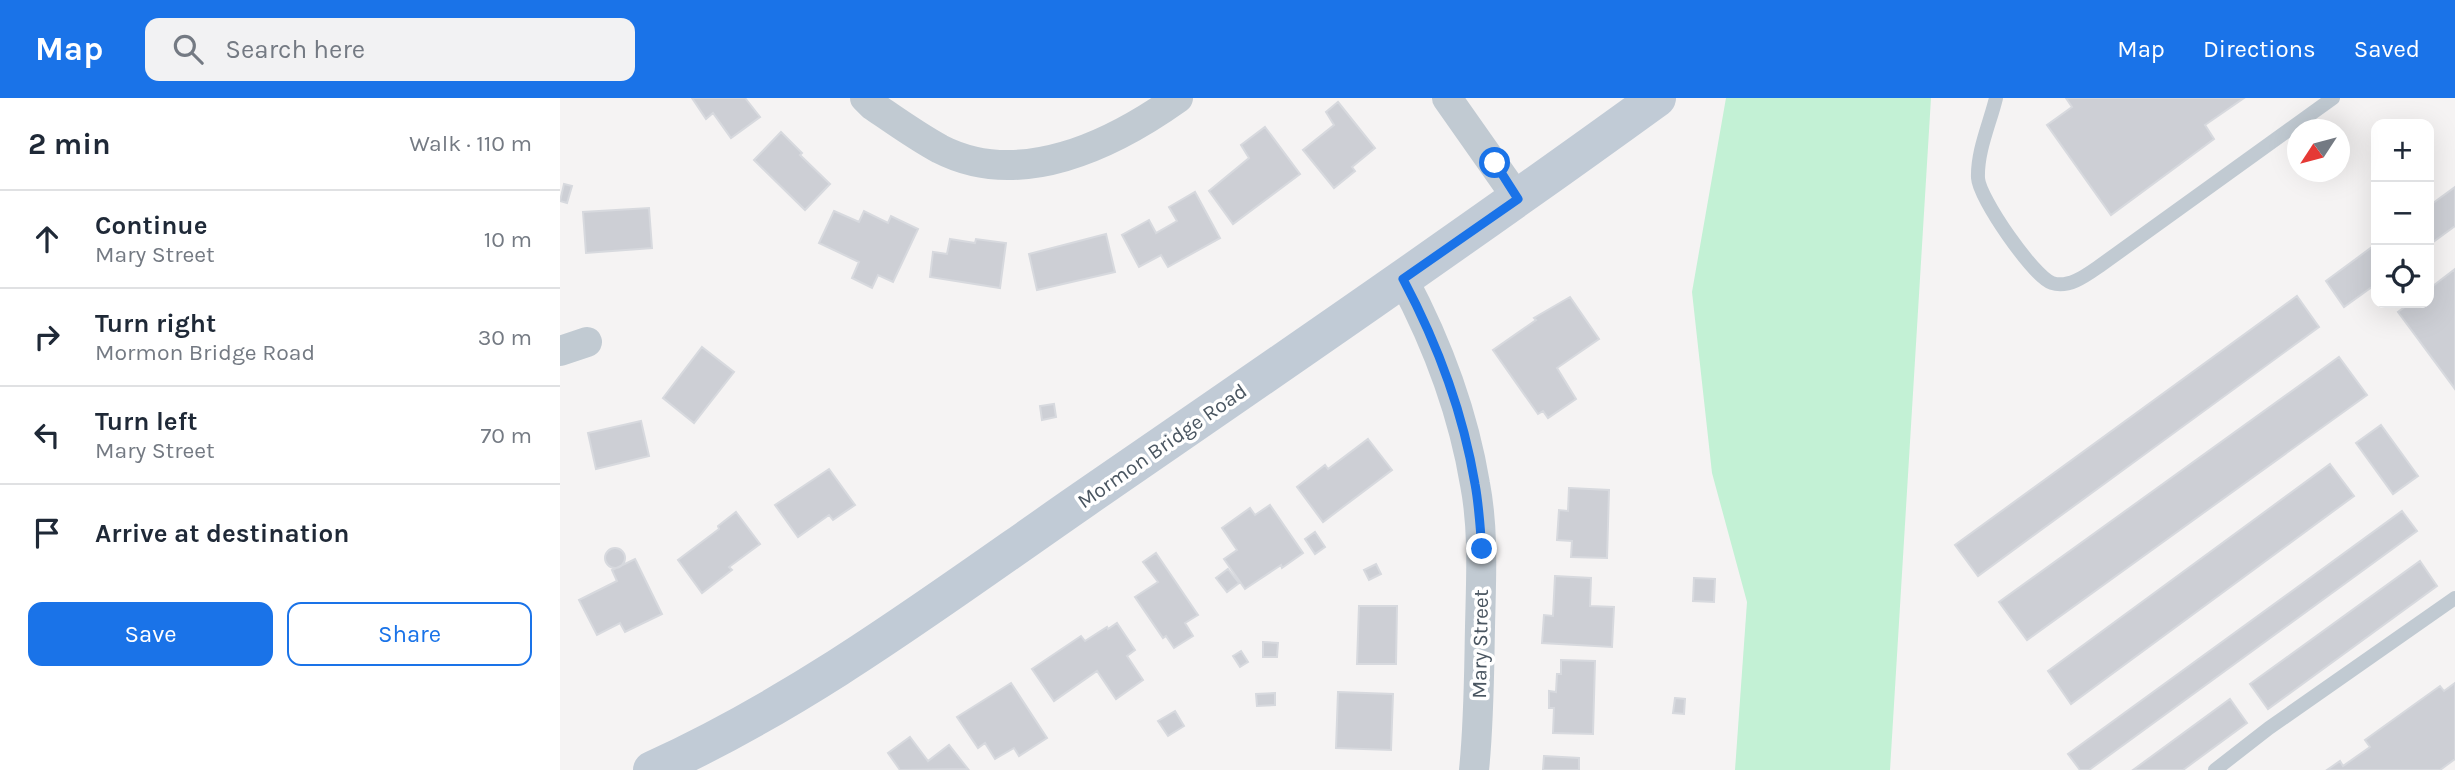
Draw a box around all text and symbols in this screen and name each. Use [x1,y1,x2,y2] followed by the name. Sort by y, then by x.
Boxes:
[145,18,635,81] search box
[35,30,103,68] text: Map
[169,30,207,68] icon: search
[225,34,365,65] text: Search here
[2117,35,2165,63] text: Map
[2203,35,2316,63] text: Directions
[2354,35,2420,63] text: Saved
[2287,119,2350,182] north arrow
[2371,119,2434,308] map controls
[2371,119,2434,182] button: +
[28,126,111,162] text: 2 min
[409,130,532,157] text: Walk · 110 m
[1479,147,1510,178] route start
[2371,182,2434,245] button: −
[95,210,207,241] text: Continue
[28,220,66,258] icon: ahead
[484,226,532,253] text: 10 m
[95,241,215,268] text: Mary Street
[2371,245,2434,308] button: locate
[95,308,216,339] text: Turn right
[28,318,66,356] icon: right
[478,324,532,351] text: 30 m
[95,339,315,366] text: Mormon Bridge Road
[1073,379,1251,513] street label: Mormon Bridge Road
[95,406,197,437] text: Turn left
[28,416,66,454] icon: left
[481,422,532,449] text: 70 m
[95,437,215,464] text: Mary Street
[28,514,66,552] icon: arrive
[95,518,349,549] text: Arrive at destination
[1466,533,1497,564] route end
[1467,589,1493,699] street label: Mary Street
[28,602,273,666] button: Save
[287,602,532,666] button: Share

